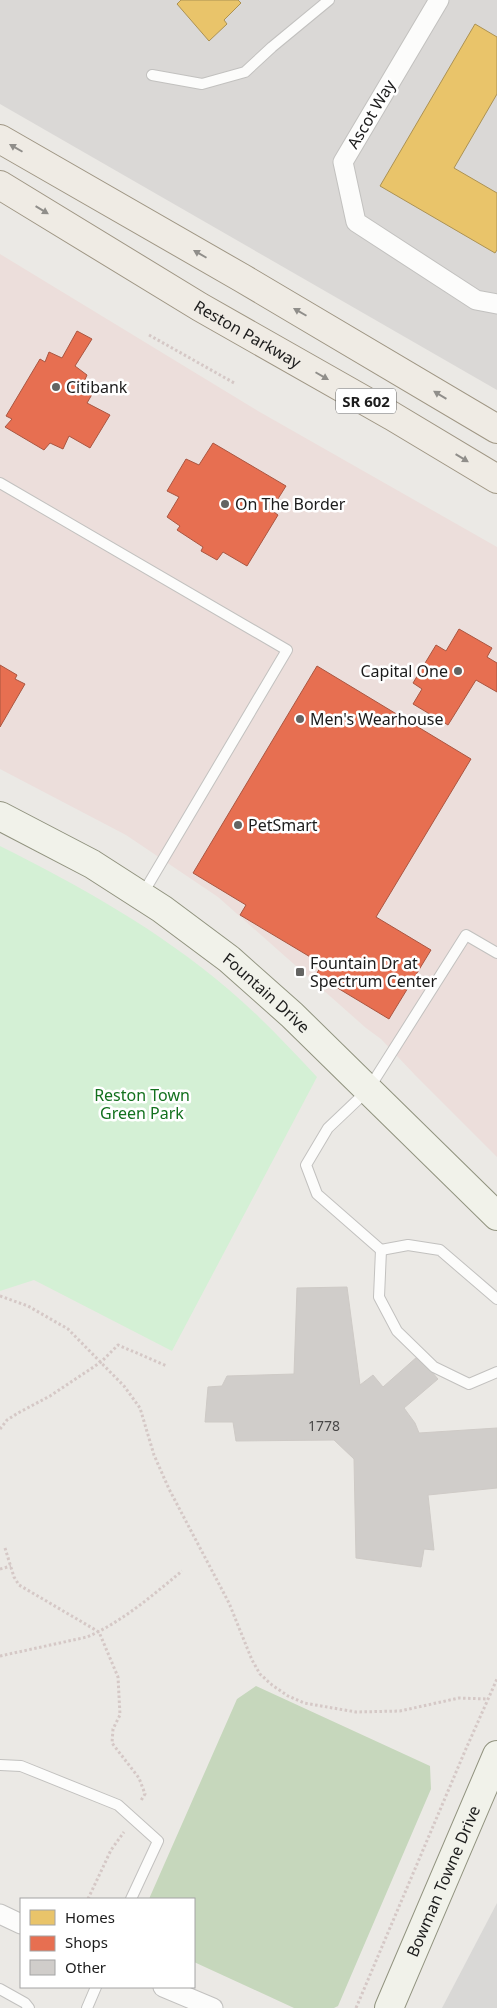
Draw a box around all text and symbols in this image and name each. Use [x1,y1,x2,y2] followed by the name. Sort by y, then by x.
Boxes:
[342,75,401,153] street label: Ascot Way
[9,144,24,152] one-way arrow
[35,206,49,215] one-way arrow
[193,249,206,258] one-way arrow
[190,295,306,374] street label: Reston Parkway
[294,308,307,317] one-way arrow
[314,372,329,380] one-way arrow
[66,376,128,398] place label: Citibank
[50,381,62,393] marker: Citibank
[336,388,396,414] road number: SR 602
[434,390,447,399] one-way arrow
[455,453,468,462] one-way arrow
[235,493,346,515] place label: On The Border
[219,498,231,510] marker: On The Border
[360,660,448,682] place label: Capital One
[452,665,464,677] marker: Capital One
[310,708,444,730] place label: Men's Wearhouse
[294,713,306,725] marker: Men's Wearhouse
[248,814,318,836] place label: PetSmart
[232,819,244,831] marker: PetSmart
[219,947,315,1038] street label: Fountain Drive
[310,952,438,992] place label: Fountain Dr at Spectrum Center
[294,966,306,978] marker: Fountain Dr at Spectrum Center
[94,1084,190,1124] park label: Reston Town Green Park
[308,1416,340,1435] house number: 1778
[401,1802,485,1960] street label: Bowman Towne Drive
[20,1898,195,1988] legend
[65,1907,115,1927] text: Homes
[65,1932,108,1952] text: Shops
[65,1957,106,1977] text: Other

